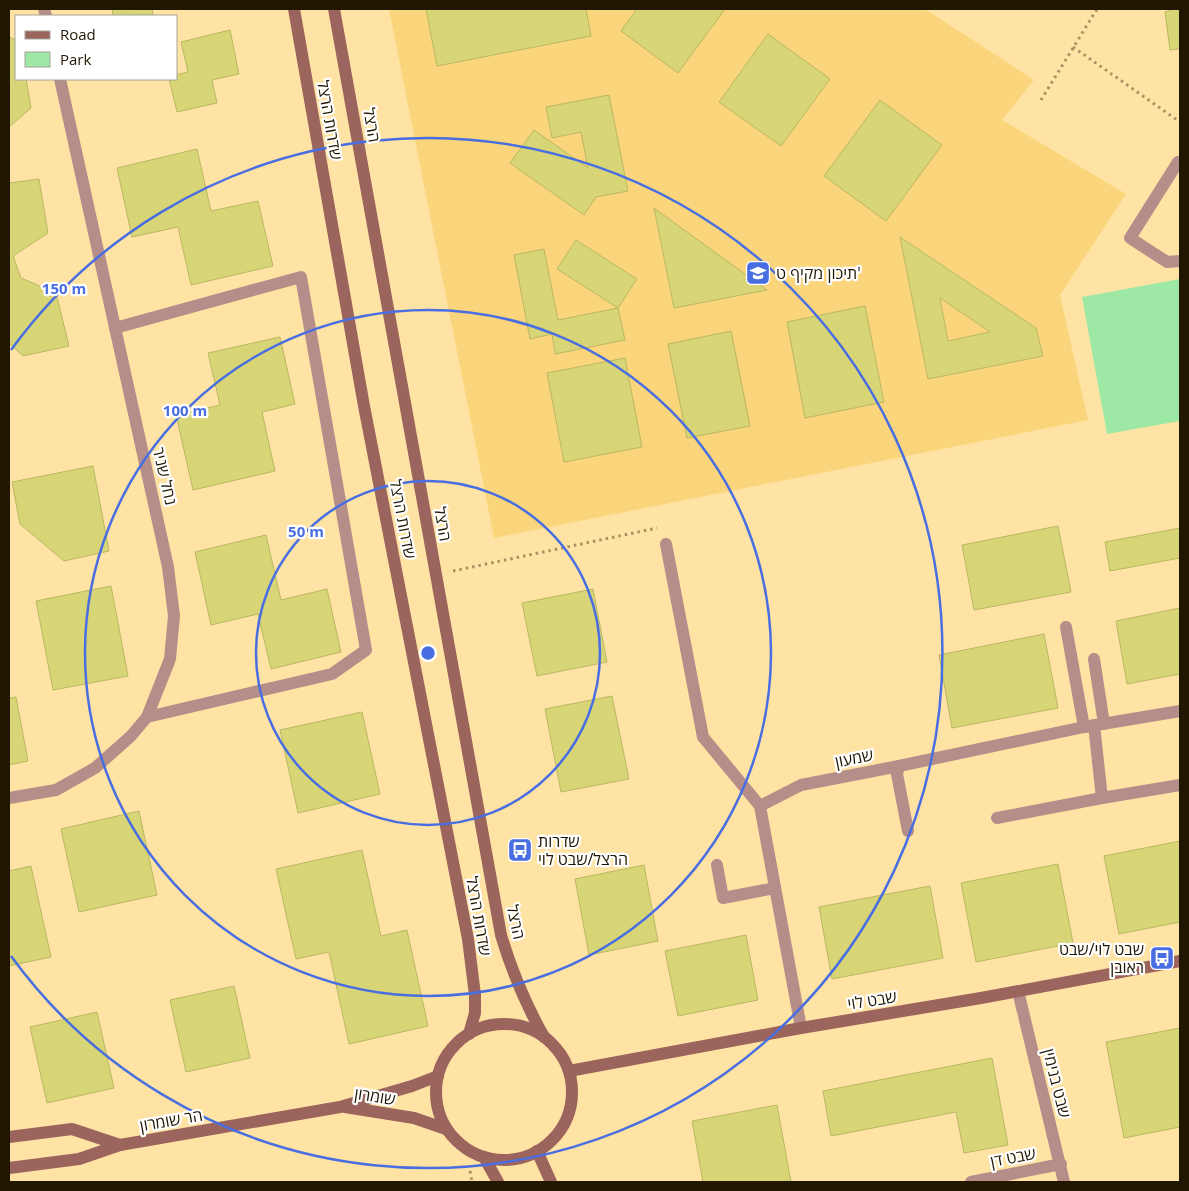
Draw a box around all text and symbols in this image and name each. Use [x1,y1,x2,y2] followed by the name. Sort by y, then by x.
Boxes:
[15,15,178,80] legend
[60,24,96,44] text: Road
[60,49,91,69] text: Park
[312,78,348,162] street label: שדרות הרצל
[358,106,386,144] street label: הרצל
[745,260,771,286] school or university icon: תיכון מקיף ט'
[776,262,861,284] place label: תיכון מקיף ט'
[42,278,86,298] text: 150 m
[163,400,207,420] text: 100 m
[148,445,182,507] street label: נחל שניר
[385,477,421,561] street label: שדרות הרצל
[429,505,457,543] street label: הרצל
[288,521,324,541] text: 50 m
[419,644,437,662] centre of rings
[833,744,875,772] street label: שמעון
[538,830,628,870] place label: שדרות הרצל/שבט לוי
[507,837,533,863] bus stop icon: שדרות הרצל/שבט לוי
[461,874,497,958] street label: שדרות הרצל
[502,903,530,941] street label: הרצל
[1059,938,1144,978] place label: שבט לוי/שבט ראובן
[1149,945,1175,971] bus stop icon: שבט לוי/שבט ראובן
[846,985,898,1015] street label: שבט לוי
[1038,1046,1076,1120] street label: שבט בנימין
[353,1082,397,1110] street label: שומרון
[138,1104,204,1136] street label: הר שומרון
[988,1142,1038,1172] street label: שבט דן

